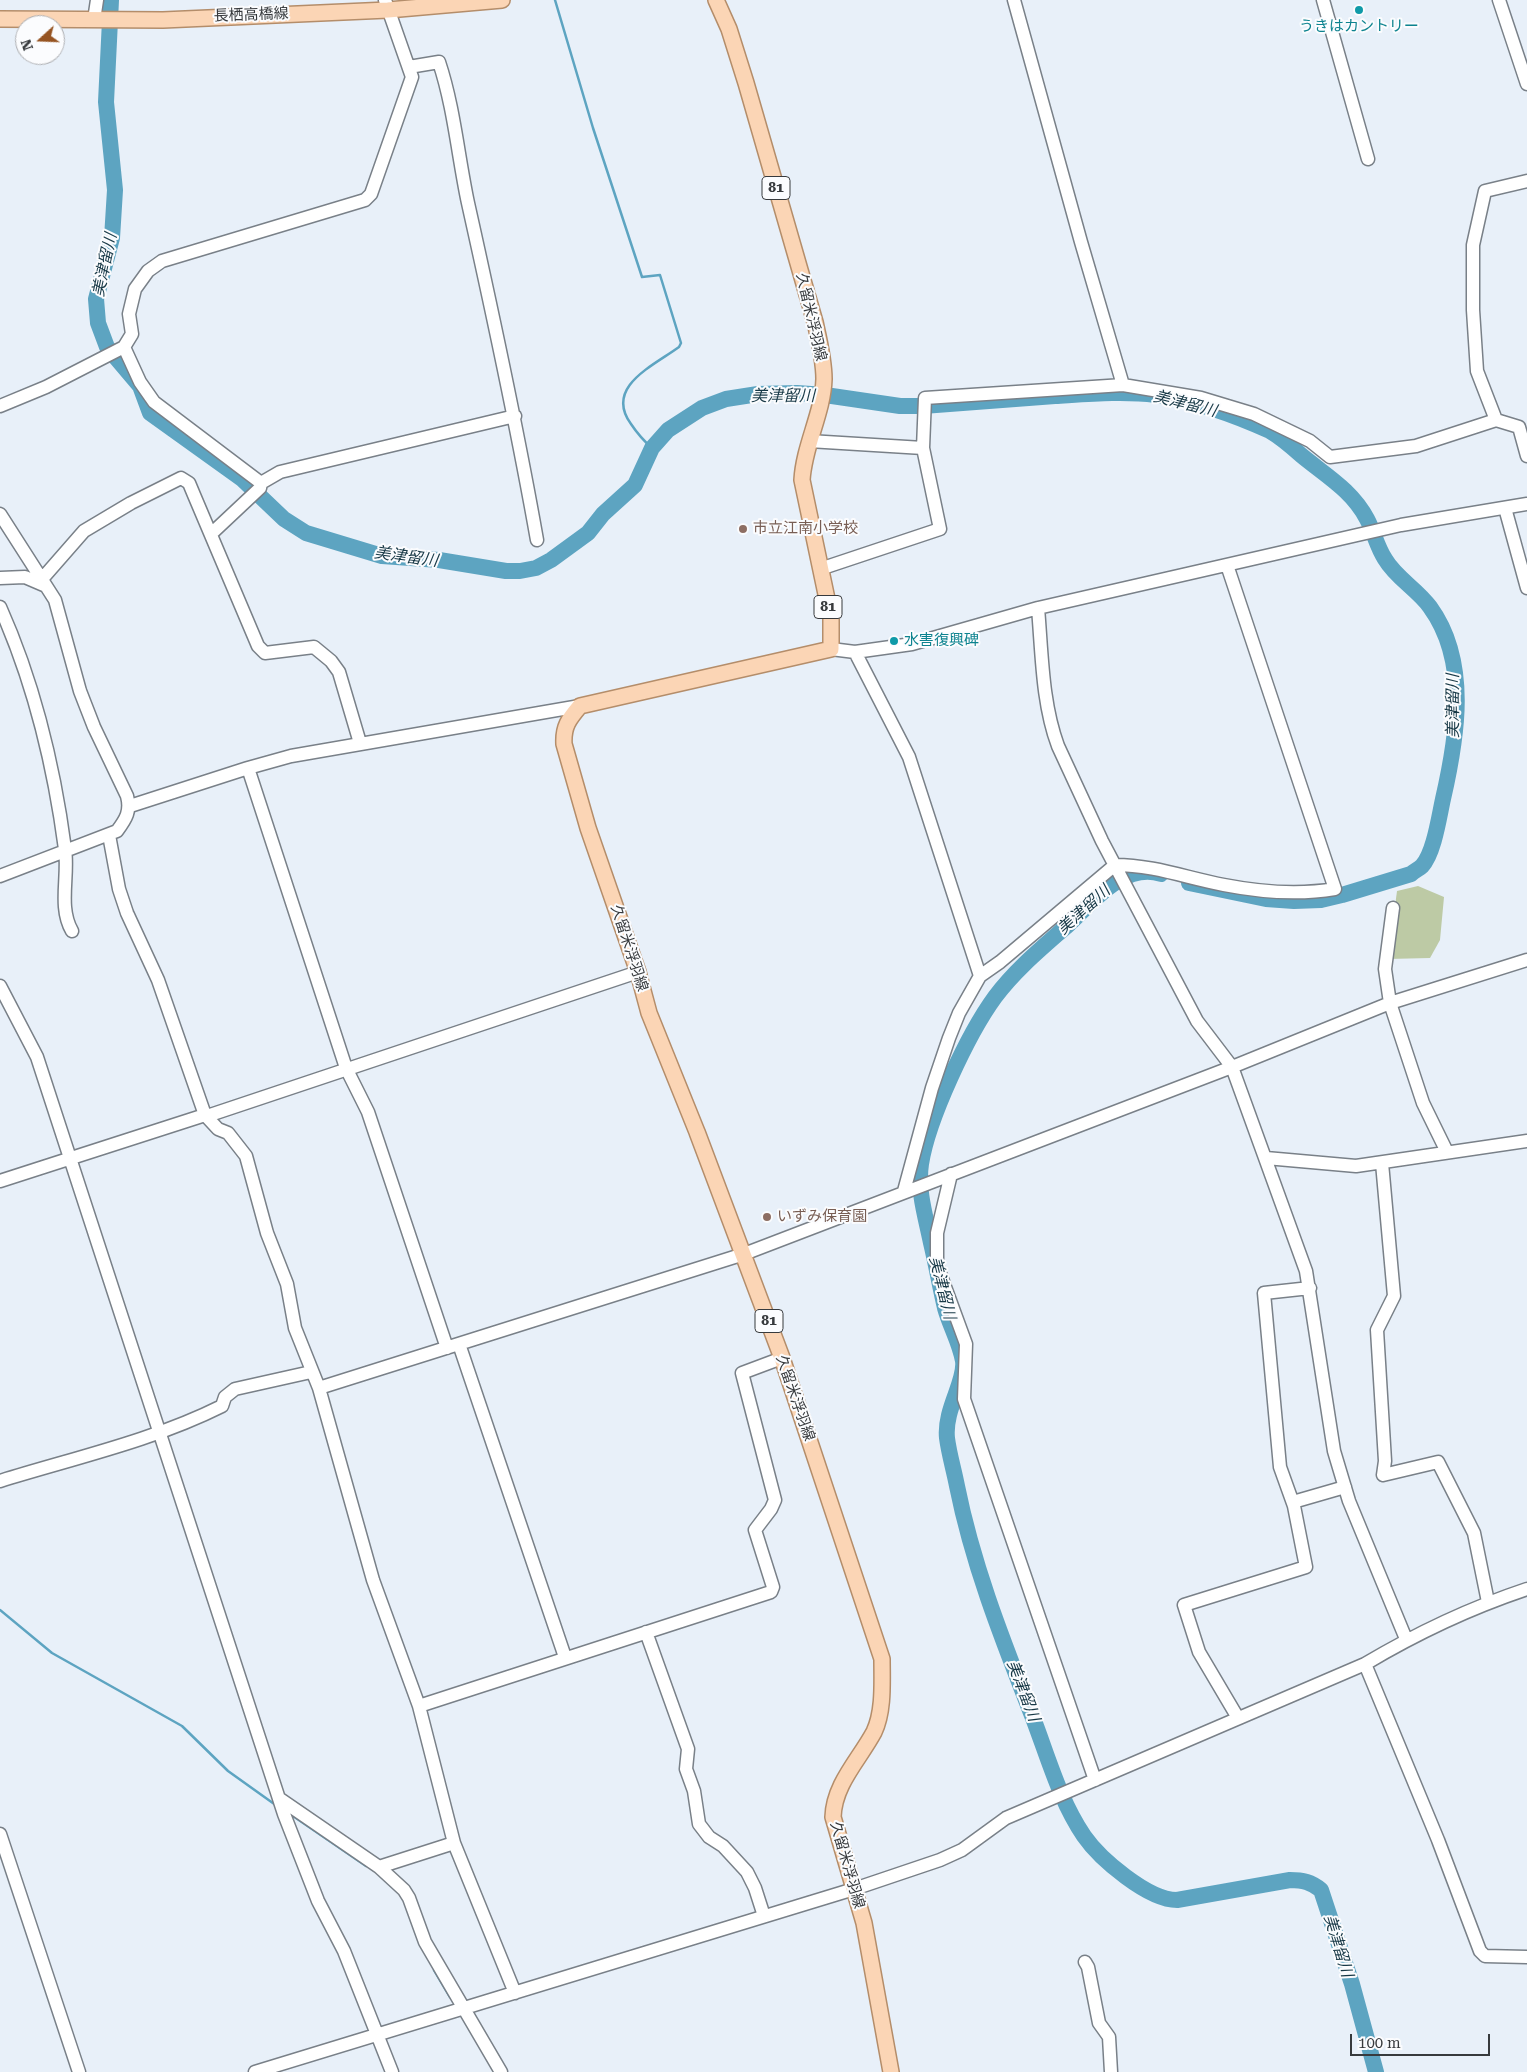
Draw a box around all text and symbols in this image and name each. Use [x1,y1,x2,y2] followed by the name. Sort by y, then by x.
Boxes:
[1353,4,1365,16] marker: うきはカントリー
[213,5,289,25] street label: 長栖高橋線
[15,15,65,65] north arrow
[1299,18,1419,36] place label: うきはカントリー
[17,37,36,53] text: N
[762,177,790,200] road number: 81
[89,232,121,298] water label: 美津留川
[792,271,830,363] street label: 久留米浮羽線
[751,386,815,406] water label: 美津留川
[1152,387,1218,421] water label: 美津留川
[753,520,858,538] place label: 市立江南小学校
[737,523,749,535] marker: 市立江南小学校
[373,543,439,571] water label: 美津留川
[814,596,842,618] road number: 81
[904,632,979,650] place label: 水害復興碑
[888,635,900,647] marker: 水害復興碑
[1443,674,1463,738] water label: 美津留川
[1054,881,1114,939] water label: 美津留川
[607,902,651,994] street label: 久留米浮羽線
[777,1208,867,1226] place label: いずみ保育園
[761,1211,773,1223] marker: いずみ保育園
[925,1255,959,1321] water label: 美津留川
[755,1310,783,1332] road number: 81
[772,1353,818,1443] street label: 久留米浮羽線
[1003,1658,1043,1724] water label: 美津留川
[826,1819,868,1911] street label: 久留米浮羽線
[1319,1913,1357,1979] water label: 美津留川
[1352,2024,1492,2056] scale bar
[1358,2034,1401,2052] text: 100 m

